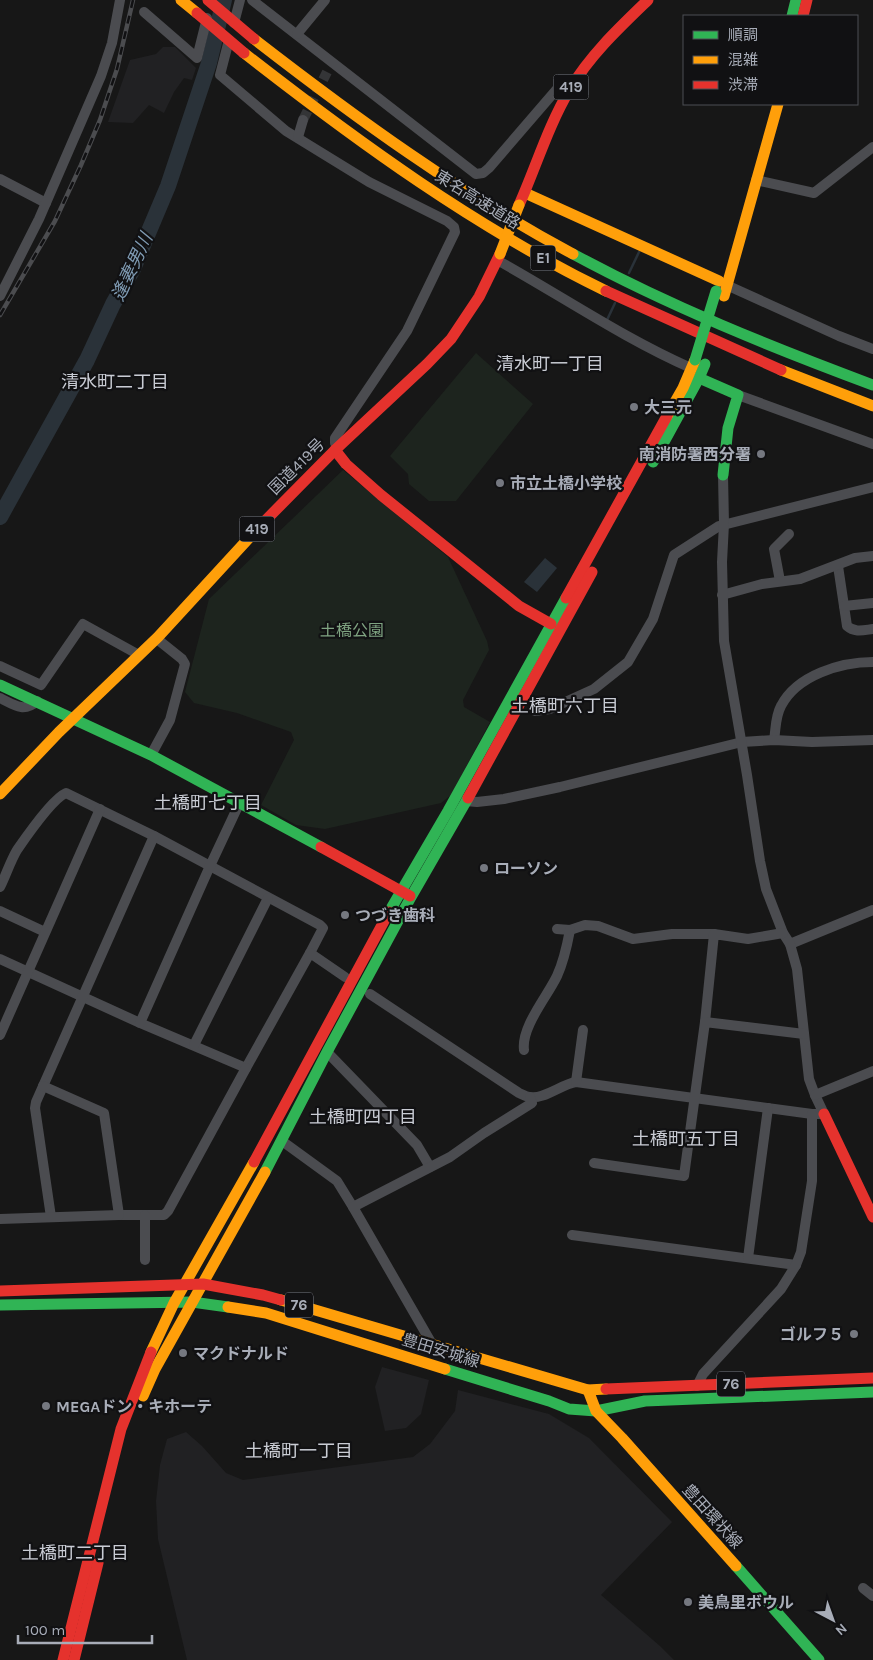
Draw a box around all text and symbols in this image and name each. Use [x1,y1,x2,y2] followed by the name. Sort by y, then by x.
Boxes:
[683,15,858,105] legend
[728,26,758,44] text: 順調
[728,51,758,69] text: 混雑
[554,74,588,100] road number: 419
[728,76,758,94] text: 渋滞
[432,166,523,233] street label: 東名高速道路
[107,228,158,304] water label: 逢妻男川
[530,246,556,270] road number: E1
[496,353,604,375] district label: 清水町一丁目
[61,371,169,393] district label: 清水町二丁目
[644,398,692,417] place label: 大三元
[628,401,640,413] marker: 大三元
[264,434,328,498] street label: 国道419号
[639,445,751,464] place label: 南消防署西分署
[755,448,767,460] marker: 南消防署西分署
[510,474,622,493] place label: 市立土橋小学校
[494,477,506,489] marker: 市立土橋小学校
[240,516,274,542] road number: 419
[320,621,384,640] park label: 土橋公園
[511,695,619,717] district label: 土橋町六丁目
[154,792,262,814] district label: 土橋町七丁目
[494,859,558,878] place label: ローソン
[478,862,490,874] marker: ローソン
[355,906,435,925] place label: つづき歯科
[339,909,351,921] marker: つづき歯科
[309,1106,417,1128] district label: 土橋町四丁目
[632,1128,740,1150] district label: 土橋町五丁目
[285,1292,313,1318] road number: 76
[780,1325,844,1344] place label: ゴルフ５
[848,1328,860,1340] marker: ゴルフ５
[400,1330,482,1371] street label: 豊田安城線
[193,1344,289,1363] place label: マクドナルド
[177,1347,189,1359] marker: マクドナルド
[717,1372,745,1396] road number: 76
[56,1397,212,1416] place label: MEGAドン・キホーテ
[40,1400,52,1412] marker: MEGAドン・キホーテ
[245,1440,353,1462] district label: 土橋町一丁目
[679,1480,746,1552] street label: 豊田環状線
[21,1542,129,1564] district label: 土橋町二丁目
[698,1593,794,1612] place label: 美鳥里ボウル
[808,1595,858,1645] north arrow
[682,1596,694,1608] marker: 美鳥里ボウル
[18,1612,151,1644] scale bar
[832,1620,851,1639] text: N
[25,1621,65,1639] text: 100 m

